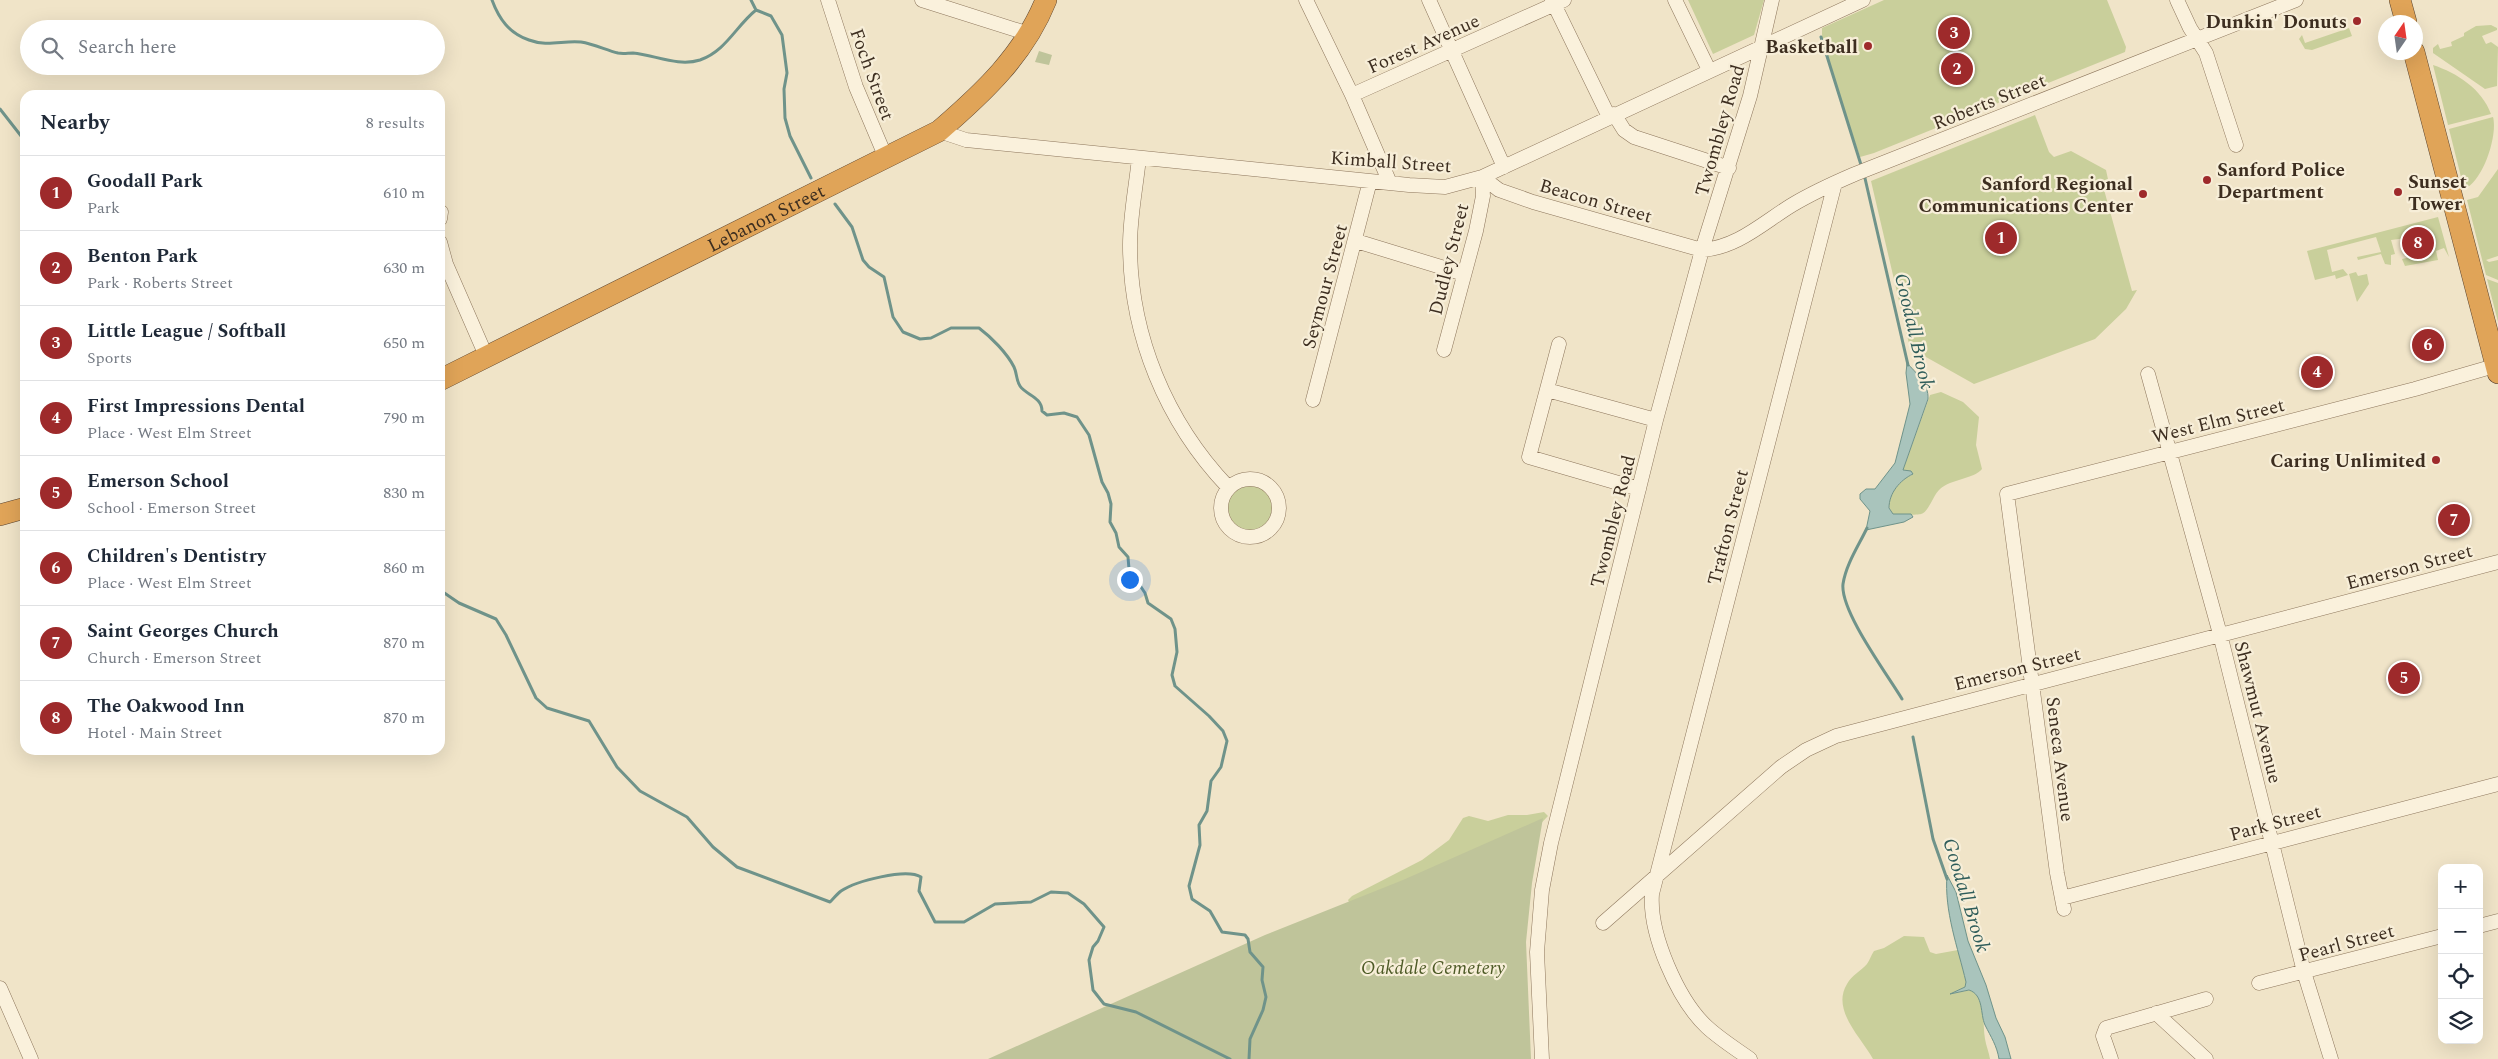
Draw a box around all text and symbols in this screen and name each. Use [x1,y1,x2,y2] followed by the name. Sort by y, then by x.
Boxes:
[1363,7,1484,82] street label: Forest Avenue
[2206,8,2347,37] place label: Dunkin' Donuts
[1938,14,1970,52] pin: 3
[2351,15,2363,27] marker: Dunkin' Donuts
[2378,15,2423,60] north arrow
[20,20,445,75] search box
[842,24,902,125] street label: Foch Street
[78,33,177,62] text: Search here
[1765,33,1858,62] place label: Basketball
[38,34,66,62] icon: search
[1862,40,1874,52] marker: Basketball
[1941,50,1973,88] pin: 2
[1688,61,1753,200] street label: Twombley Road
[1929,66,2051,138] street label: Roberts Street
[40,107,110,139] text: Nearby
[366,111,425,135] text: 8 results
[1329,144,1453,181] street label: Kimball Street
[2217,156,2345,207] place label: Sanford Police Department
[87,167,203,196] text: Goodall Park
[2408,168,2467,219] place label: Sunset Tower
[1918,170,2134,221] place label: Sanford Regional Communications Center
[1536,171,1656,231] street label: Beacon Street
[2201,174,2213,186] marker: Sanford Police Department
[702,177,830,260] street label: Lebanon Street
[52,181,60,205] text: 1
[383,181,425,205] text: 610 m
[2392,186,2404,198] marker: Sunset Tower
[2137,188,2149,200] marker: Sanford Regional Communications Center
[87,196,120,220] text: Park
[1422,200,1477,318] street label: Dudley Street
[1985,219,2017,257] pin: 1
[1295,220,1356,352] street label: Seymour Street
[2402,224,2434,262] pin: 8
[87,242,198,271] text: Benton Park
[52,256,60,280] text: 2
[383,256,425,280] text: 630 m
[1886,270,1942,393] water label: Goodall Brook
[87,271,233,295] text: Park · Roberts Street
[87,317,286,346] text: Little League / Softball
[2412,326,2444,364] pin: 6
[52,331,60,355] text: 3
[383,331,425,355] text: 650 m
[87,346,132,370] text: Sports
[2301,353,2333,391] pin: 4
[2149,391,2288,452] street label: West Elm Street
[87,392,305,421] text: First Impressions Dental
[52,406,60,430] text: 4
[383,406,425,430] text: 790 m
[87,421,252,445] text: Place · West Elm Street
[2270,447,2426,476] place label: Caring Unlimited
[1583,452,1644,591] street label: Twombley Road
[2430,454,2442,466] marker: Caring Unlimited
[1700,466,1757,588] street label: Trafton Street
[87,467,229,496] text: Emerson School
[52,481,60,505] text: 5
[383,481,425,505] text: 830 m
[87,496,256,520] text: School · Emerson Street
[2438,501,2470,539] pin: 7
[2343,537,2476,598] street label: Emerson Street
[87,542,266,571] text: Children's Dentistry
[52,556,60,580] text: 6
[383,556,425,580] text: 860 m
[1117,567,1143,593] your location
[87,571,252,595] text: Place · West Elm Street
[87,617,279,646] text: Saint Georges Church
[52,631,60,655] text: 7
[383,631,425,655] text: 870 m
[2226,638,2289,787] street label: Shawmut Avenue
[1951,640,2084,699] street label: Emerson Street
[87,646,261,670] text: Church · Emerson Street
[2388,659,2420,697] pin: 5
[87,692,245,721] text: The Oakwood Inn
[2037,695,2082,823] street label: Seneca Avenue
[52,706,60,730] text: 8
[383,706,425,730] text: 870 m
[87,721,222,745] text: Hotel · Main Street
[2226,797,2325,850] street label: Park Street
[1934,834,1998,957] water label: Goodall Brook
[2438,864,2483,1044] map controls
[2438,864,2483,909] button: +
[2438,909,2483,954] button: −
[2295,917,2398,970] street label: Pearl Street
[1361,954,1505,983] park label: Oakdale Cemetery
[2438,954,2483,999] button: locate
[2438,999,2483,1044] button: layers

